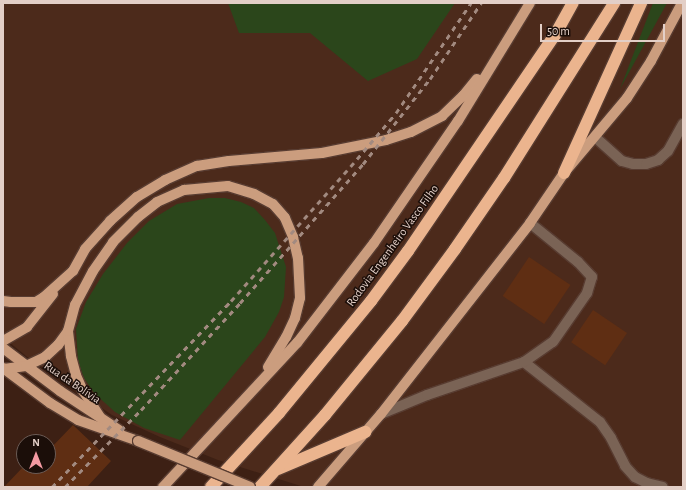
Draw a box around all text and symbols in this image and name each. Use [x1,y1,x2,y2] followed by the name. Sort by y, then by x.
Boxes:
[542,16,667,42] scale bar
[547,25,570,37] text: 50 m
[344,182,442,310] street label: Rodovia Engenheiro Vasco Filho
[41,359,103,407] street label: Rua da Bolívia
[16,434,56,474] north arrow
[32,437,40,448] text: N

